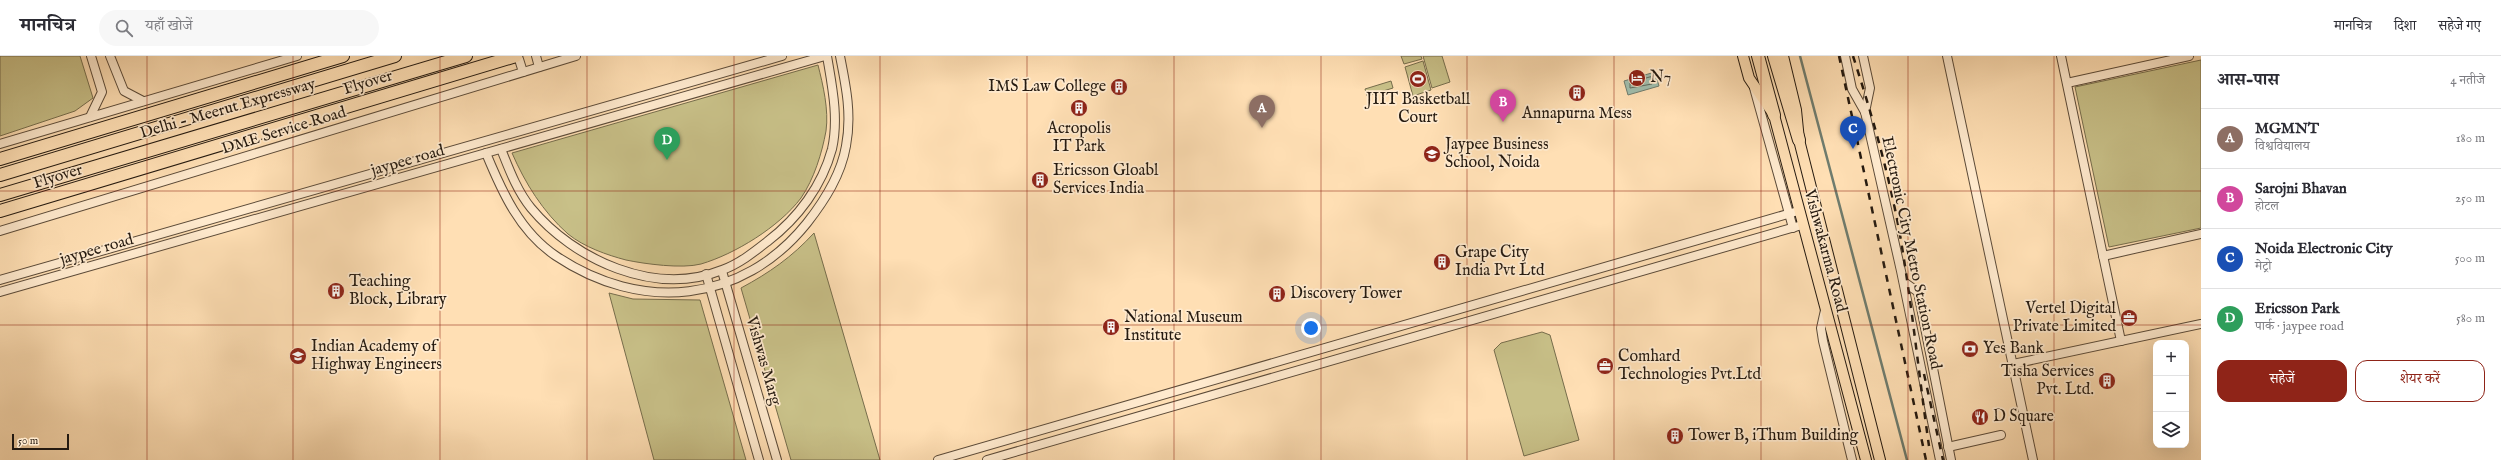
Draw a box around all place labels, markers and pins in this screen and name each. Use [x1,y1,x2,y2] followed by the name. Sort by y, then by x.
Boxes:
[1627,68,1647,88] hotel icon: N7
[1650,68,1671,88] place label: N7
[1408,69,1428,89] sports icon: JIIT Basketball Court
[988,77,1106,97] place label: IMS Law College
[1109,77,1129,97] building icon: IMS Law College
[1567,83,1587,103] building icon: Annapurna Mess
[1490,89,1516,122] pin: B
[1364,90,1471,128] place label: JIIT Basketball Court
[1249,95,1275,128] pin: A
[1069,98,1089,118] building icon: Acropolis IT Park
[1521,104,1632,124] place label: Annapurna Mess
[1840,116,1866,149] pin: C
[1046,119,1111,157] place label: Acropolis IT Park
[654,127,680,160] pin: D
[1443,135,1549,173] place label: Jaypee Business School, Noida
[1422,144,1442,164] school or university icon: Jaypee Business School, Noida
[1053,161,1159,199] place label: Ericsson Gloabl Services India
[1030,170,1050,190] building icon: Ericsson Gloabl Services India
[1455,243,1545,281] place label: Grape City India Pvt Ltd
[1432,252,1452,272] building icon: Grape City India Pvt Ltd
[349,272,447,310] place label: Teaching Block, Library
[326,281,346,301] building icon: Teaching Block, Library
[1267,284,1287,304] building icon: Discovery Tower
[1290,284,1402,304] place label: Discovery Tower
[2013,299,2117,337] place label: Vertel Digital Private Limited
[1124,308,1243,346] place label: National Museum Institute
[2119,308,2139,328] office icon: Vertel Digital Private Limited
[1101,317,1121,337] building icon: National Museum Institute
[311,337,442,375] place label: Indian Academy of Highway Engineers
[1960,339,1980,359] bank icon: Yes Bank
[1983,339,2044,359] place label: Yes Bank
[288,346,308,366] school or university icon: Indian Academy of Highway Engineers
[1618,347,1762,385] place label: Comhard Technologies Pvt.Ltd
[1595,356,1615,376] office icon: Comhard Technologies Pvt.Ltd
[2001,362,2094,400] place label: Tisha Services Pvt. Ltd.
[2097,371,2117,391] building icon: Tisha Services Pvt. Ltd.
[1970,407,1990,427] restaurant icon: D Square
[1993,407,2054,427] place label: D Square
[1665,426,1685,446] building icon: Tower B, iThum Building
[1688,426,1858,446] place label: Tower B, iThum Building

